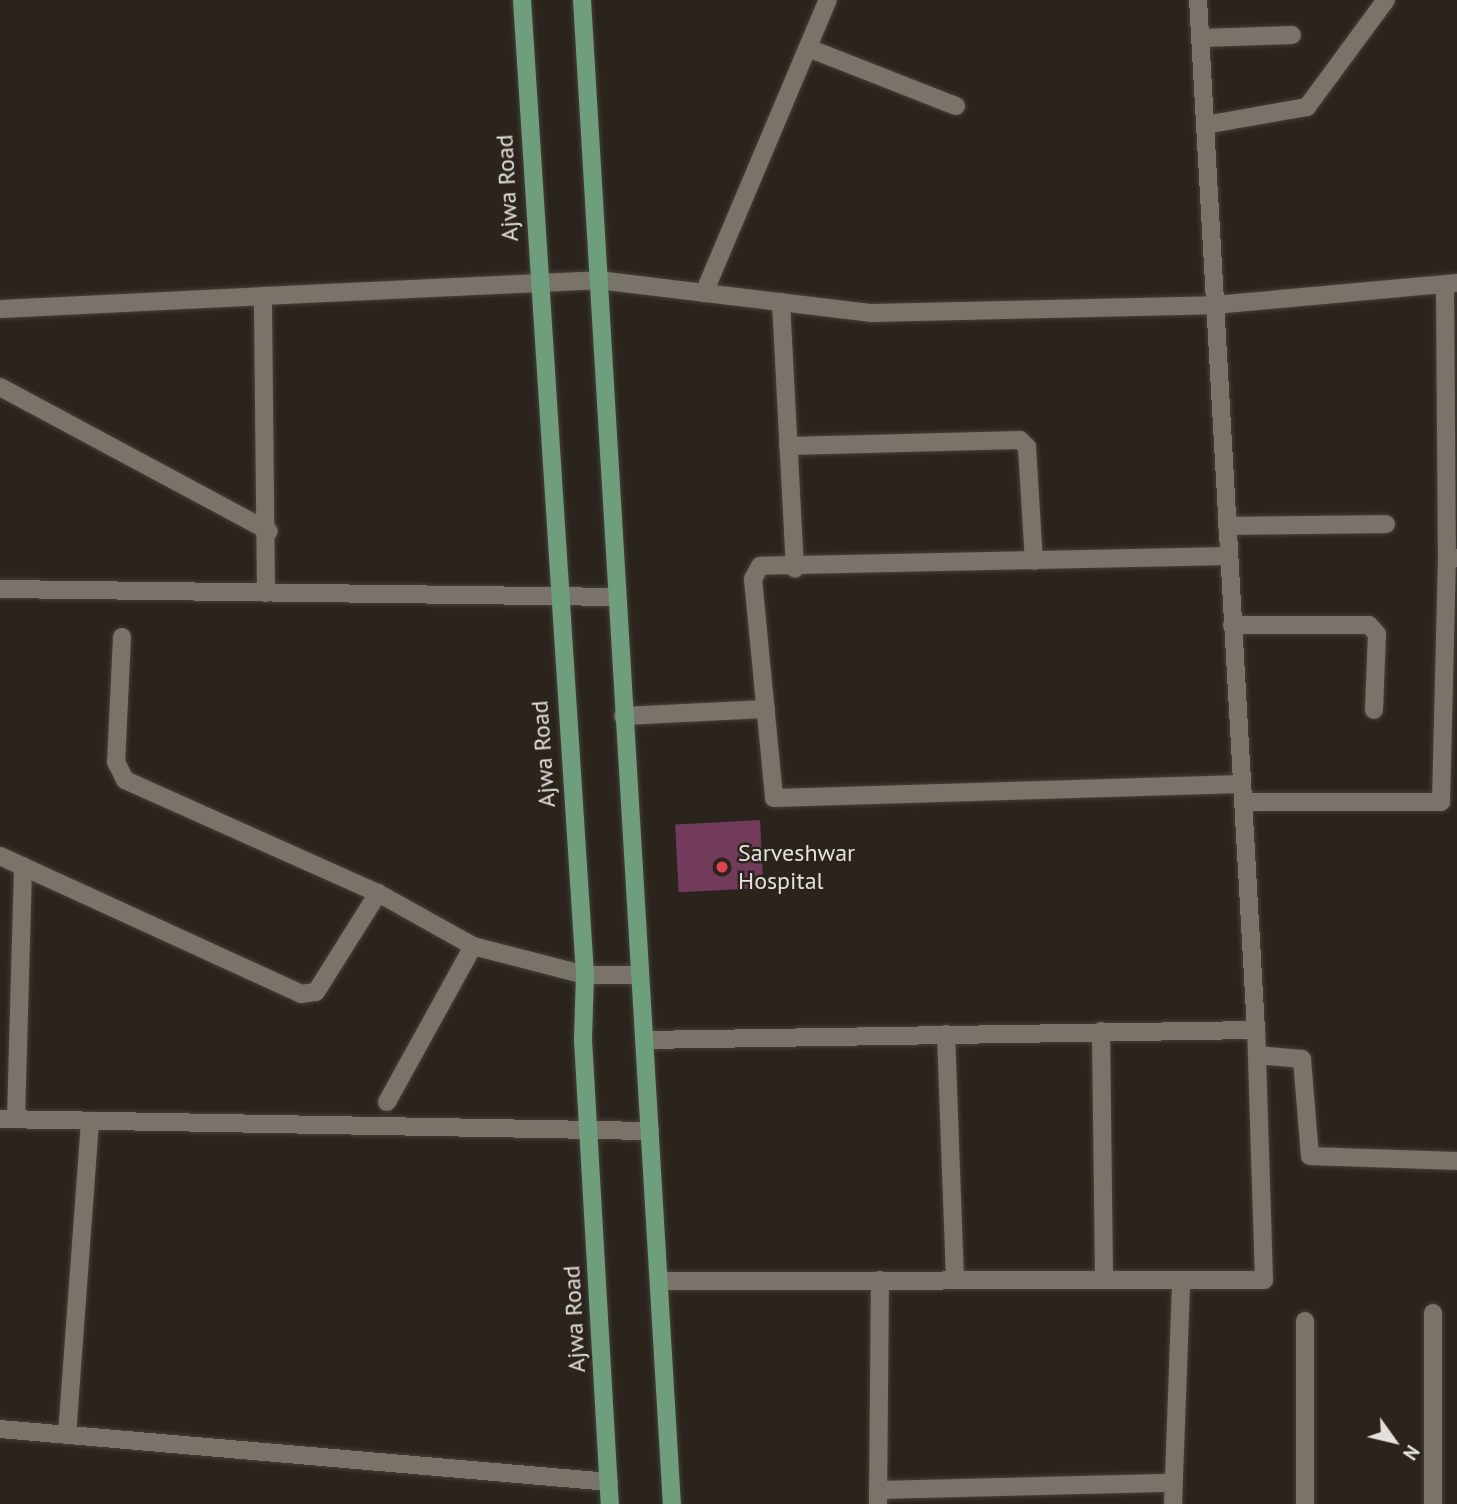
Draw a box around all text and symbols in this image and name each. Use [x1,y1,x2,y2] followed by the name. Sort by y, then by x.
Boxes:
[490,134,524,242] street label: Ajwa Road
[525,700,561,808] street label: Ajwa Road
[738,839,855,895] place label: Sarveshwar Hospital
[712,857,732,877] marker: Sarveshwar Hospital
[557,1265,591,1373] street label: Ajwa Road
[1359,1406,1429,1476] north arrow
[1398,1441,1425,1465] text: N

